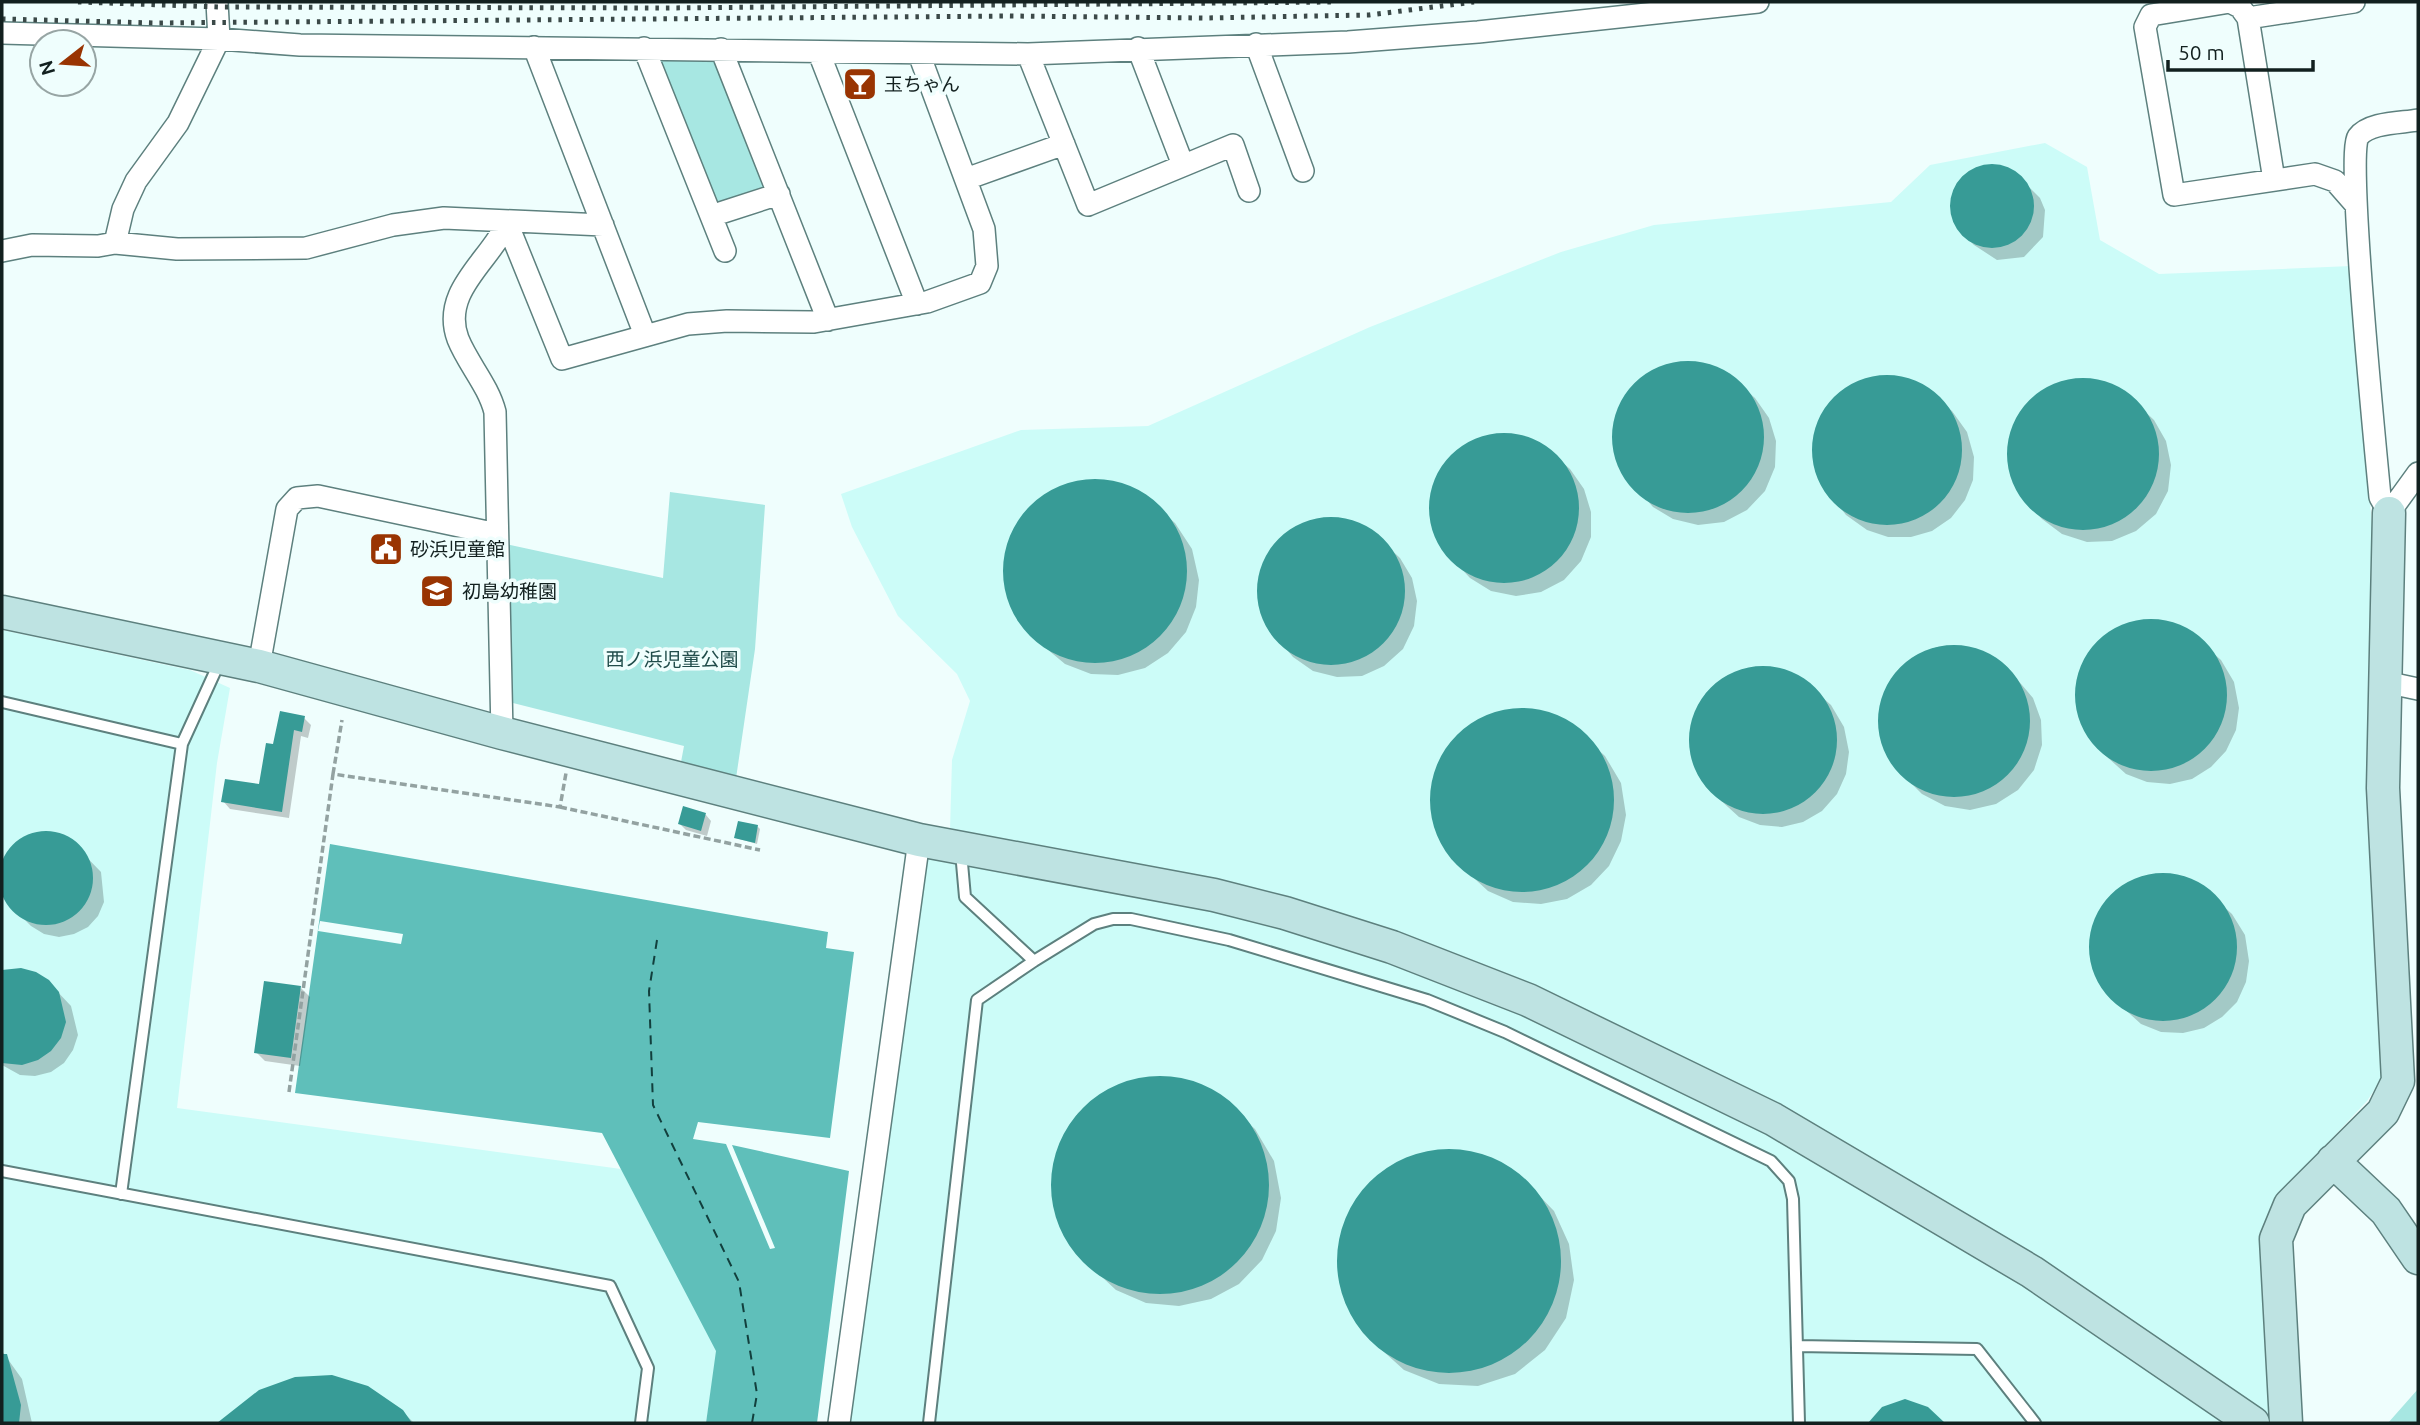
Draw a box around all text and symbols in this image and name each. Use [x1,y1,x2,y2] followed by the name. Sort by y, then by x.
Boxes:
[28,28,98,98] north arrow
[2168,28,2313,72] scale bar
[2178,40,2225,64] text: 50 m
[34,58,59,78] text: N
[841,65,879,103] bar icon: 玉ちゃん
[884,73,960,95] place label: 玉ちゃん
[367,530,405,568] public building icon: 砂浜児童館
[410,538,505,560] place label: 砂浜児童館
[418,572,456,610] school or university icon: 初島幼稚園
[462,580,557,602] place label: 初島幼稚園
[605,648,739,670] park label: 西ノ浜児童公園

